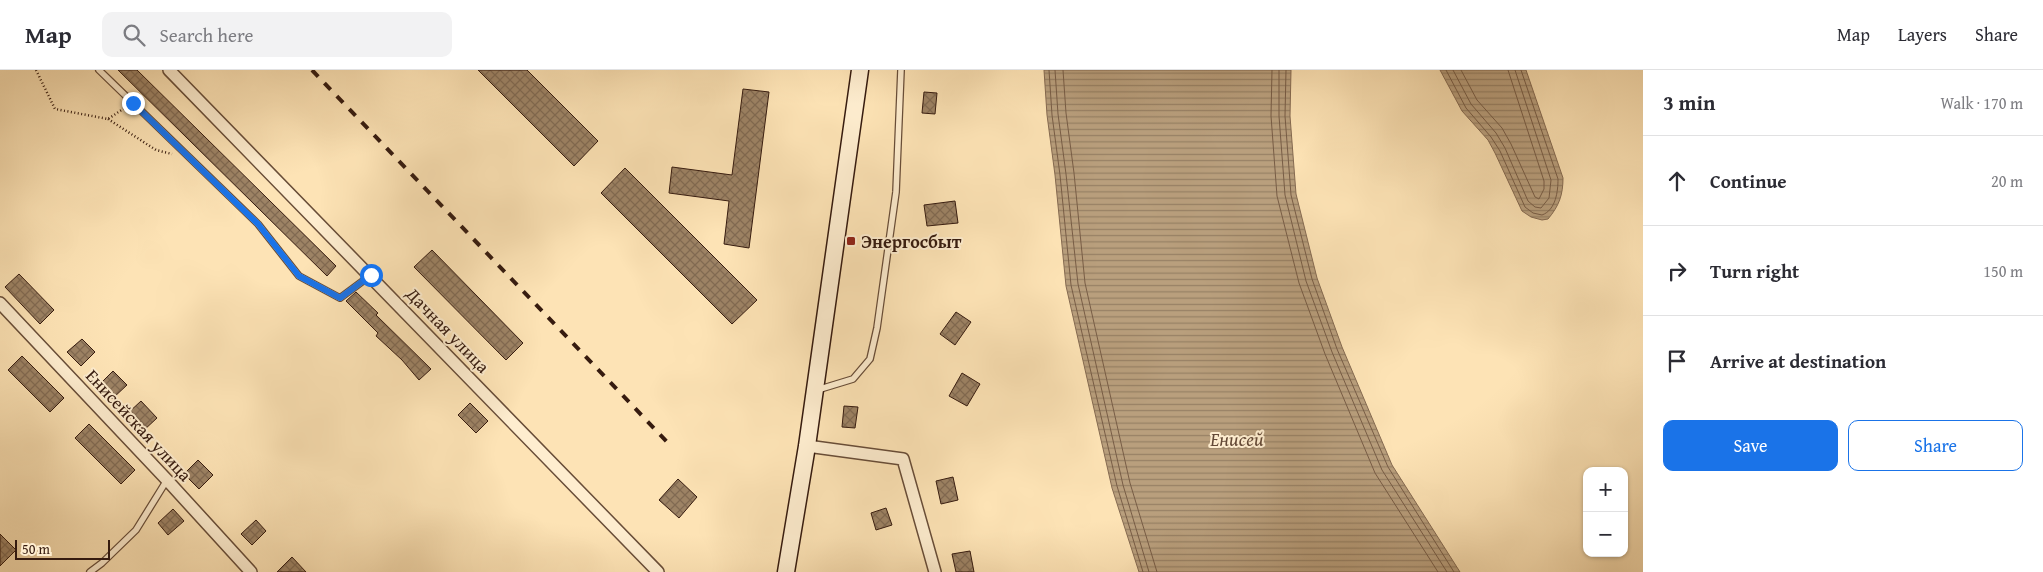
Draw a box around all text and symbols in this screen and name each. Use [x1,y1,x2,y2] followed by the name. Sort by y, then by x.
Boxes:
[102,12,452,57] search box
[25,17,72,52] text: Map
[120,21,148,49] icon: search
[160,21,253,49] text: Search here
[1837,21,1870,48] text: Map
[1898,21,1947,48] text: Layers
[1975,21,2018,48] text: Share
[1663,87,1715,118] text: 3 min
[1940,91,2023,115] text: Walk · 170 m
[122,92,145,115] route end
[1663,167,1691,195] icon: ahead
[1710,167,1787,195] text: Continue
[1991,169,2023,193] text: 20 m
[861,228,962,255] place label: Энергосбыт
[845,235,857,247] marker: Энергосбыт
[1663,257,1691,285] icon: right
[1710,257,1799,285] text: Turn right
[1983,259,2023,283] text: 150 m
[360,264,383,287] route start
[399,280,496,379] street label: Дачная улица
[1663,347,1691,375] icon: arrive
[1710,347,1886,375] text: Arrive at destination
[80,363,199,488] street label: Енисейская улица
[1663,420,1838,471] button: Save
[1848,420,2023,471] button: Share
[1209,425,1264,453] water label: Енисей
[1583,467,1628,557] map controls
[1583,467,1628,512] button: +
[1583,512,1628,557] button: −
[15,537,110,560] scale bar
[22,539,50,559] text: 50 m

